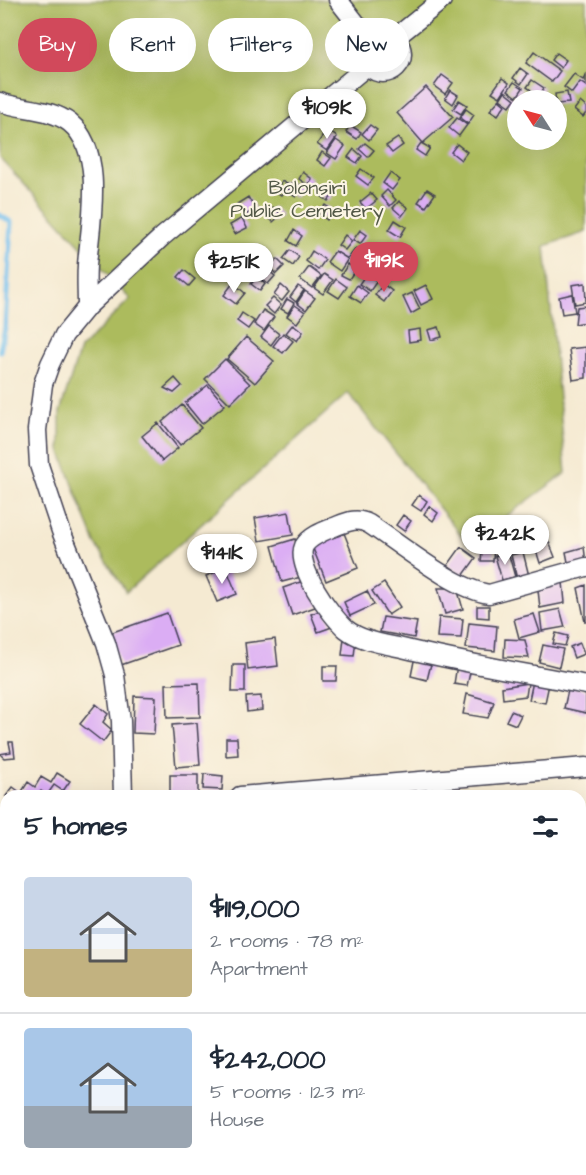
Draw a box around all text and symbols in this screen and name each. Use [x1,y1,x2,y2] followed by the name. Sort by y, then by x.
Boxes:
[18,18,97,72] chip: Buy
[109,18,196,72] chip: Rent
[208,18,313,72] chip: Filters
[325,18,409,72] chip: New
[285,89,369,140] pin: $109K
[507,90,567,150] north arrow
[507,90,567,150] map controls
[302,94,352,122] text: $109K
[230,174,384,226] park label: Bolonsiri Public Cemetery
[342,242,426,293] pin: $119K
[192,243,276,294] pin: $251K
[364,247,404,275] text: $119K
[208,248,260,276] text: $251K
[463,515,547,566] pin: $242K
[475,520,535,548] text: $242K
[180,534,264,585] pin: $141K
[201,539,243,567] text: $141K
[24,808,128,844] text: 5 homes
[529,810,562,843] icon: filters
[210,891,300,927] text: $119,000
[72,901,144,973] icon: home
[210,927,364,955] text: 2 rooms · 78 m²
[210,955,308,983] text: Apartment
[210,1042,326,1078] text: $242,000
[72,1052,144,1124] icon: home
[210,1078,365,1106] text: 5 rooms · 123 m²
[210,1106,264,1134] text: House

